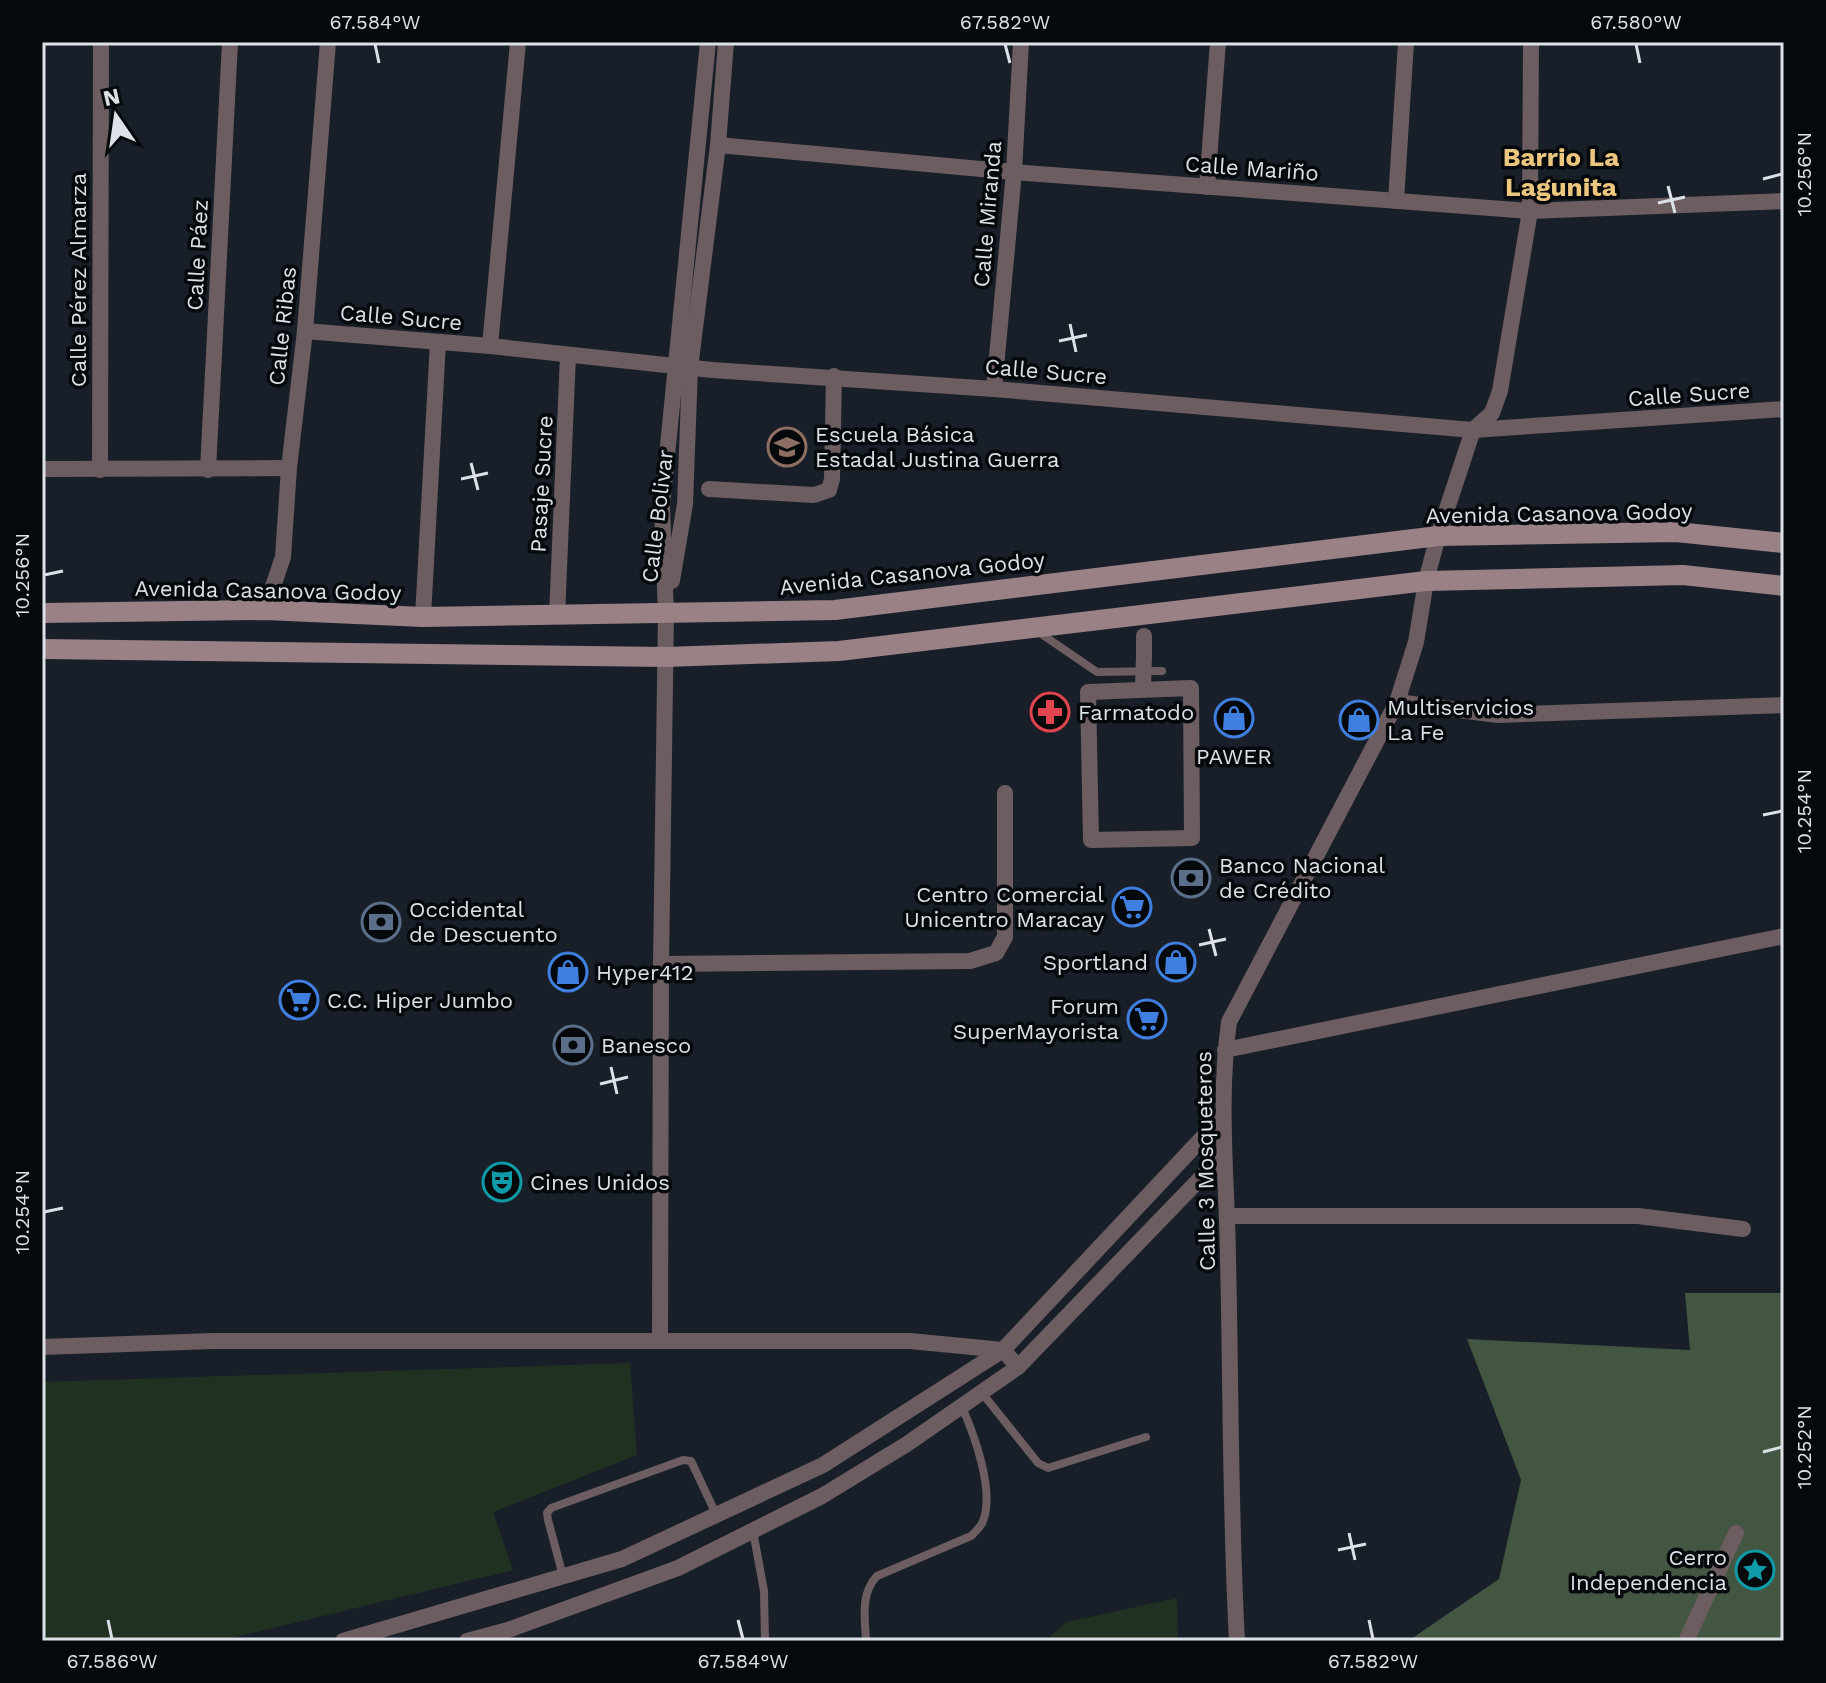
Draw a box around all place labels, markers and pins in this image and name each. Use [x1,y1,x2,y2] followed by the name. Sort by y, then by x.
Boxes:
[815,422,1059,472] place label: Escuela Básica Estadal Justina Guerra
[766,426,808,468] school or university icon: Escuela Básica Estadal Justina Guerra
[1029,691,1071,733] pharmacy icon: Farmatodo
[1387,695,1534,745] place label: Multiservicios La Fe
[1213,697,1255,739] shop icon: PAWER
[1338,699,1380,741] shop icon: Multiservicios La Fe
[1078,700,1194,725] place label: Farmatodo
[1196,744,1272,769] place label: PAWER
[1219,853,1385,903] place label: Banco Nacional de Crédito
[1170,857,1212,899] bank icon: Banco Nacional de Crédito
[904,882,1105,932] place label: Centro Comercial Unicentro Maracay
[1111,886,1153,928] supermarket icon: Centro Comercial Unicentro Maracay
[409,897,558,947] place label: Occidental de Descuento
[360,901,402,943] bank icon: Occidental de Descuento
[1155,941,1197,983] shop icon: Sportland
[1043,950,1148,975] place label: Sportland
[547,951,589,993] shop icon: Hyper412
[596,960,693,985] place label: Hyper412
[278,979,320,1021] supermarket icon: C.C. Hiper Jumbo
[327,988,513,1013] place label: C.C. Hiper Jumbo
[953,994,1119,1044] place label: Forum SuperMayorista
[1126,998,1168,1040] supermarket icon: Forum SuperMayorista
[552,1024,594,1066] bank icon: Banesco
[601,1033,691,1058] place label: Banesco
[481,1161,523,1203] theatre icon: Cines Unidos
[530,1170,670,1195] place label: Cines Unidos
[1570,1545,1727,1595] place label: Cerro Independencia
[1734,1549,1776,1591] place icon: Cerro Independencia

